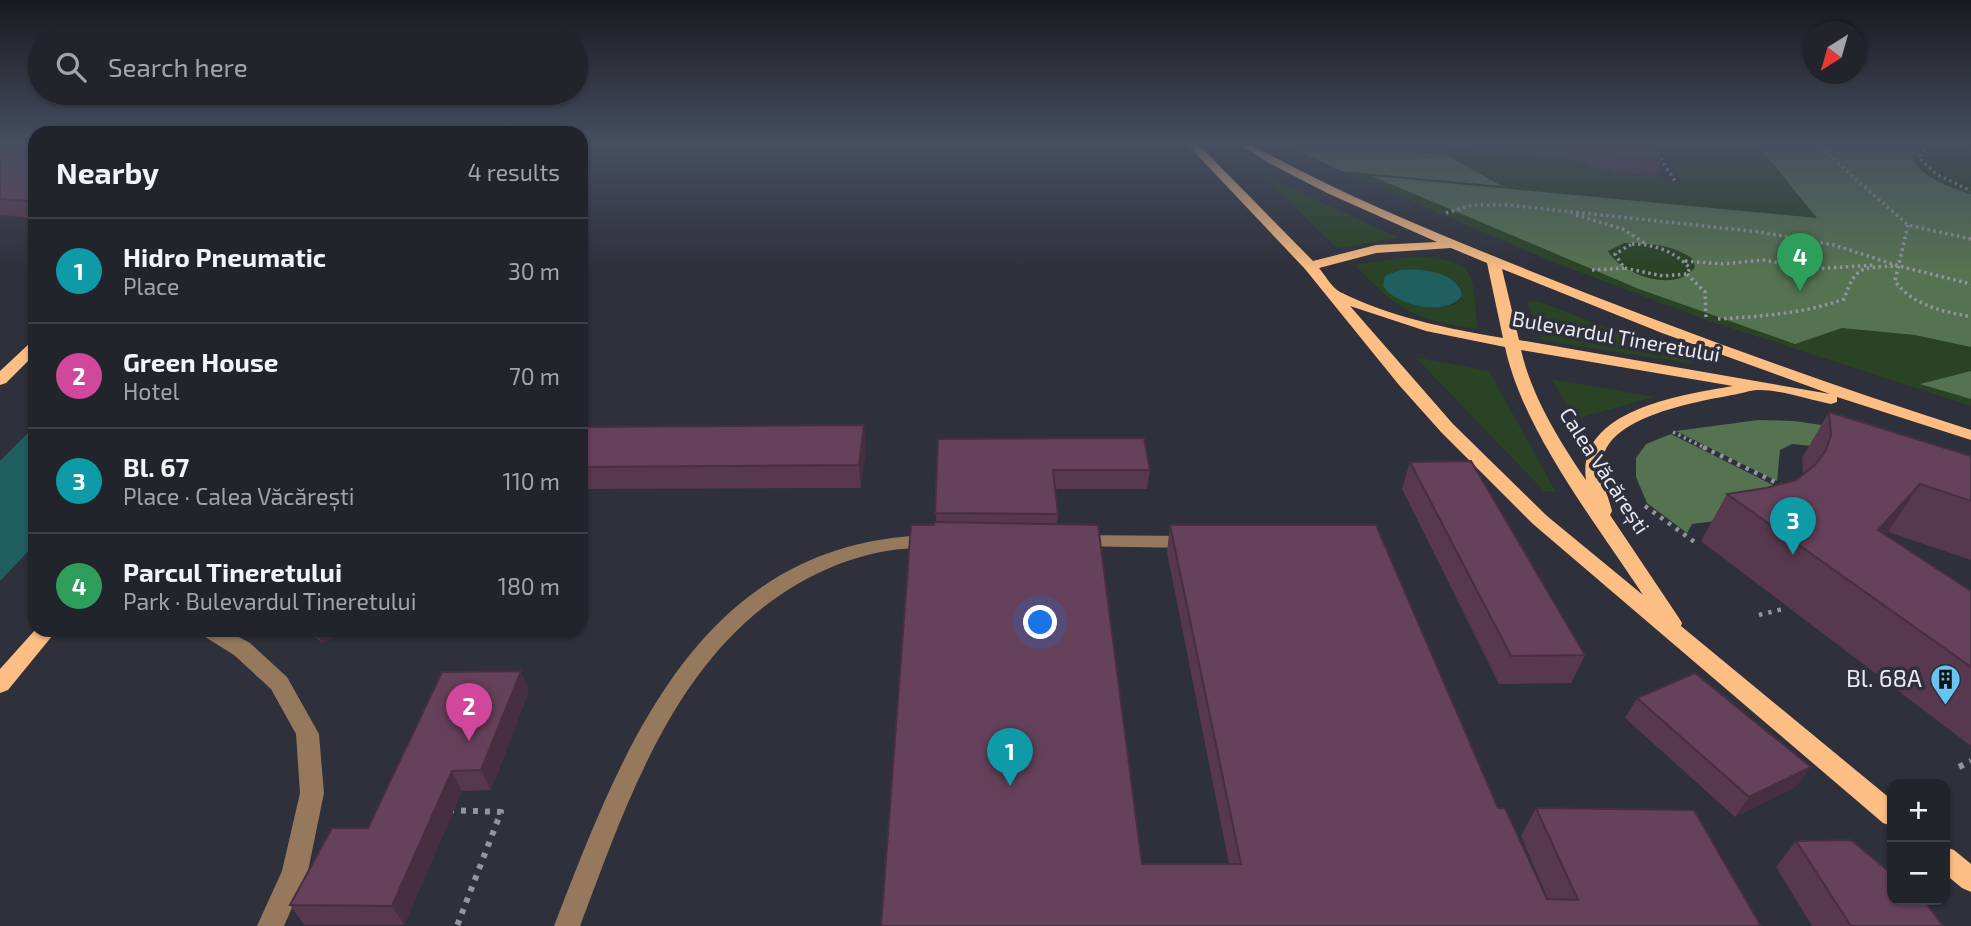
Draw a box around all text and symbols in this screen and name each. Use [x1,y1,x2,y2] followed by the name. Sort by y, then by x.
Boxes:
[1803,21,1866,84] north arrow
[28,28,588,105] search box
[52,48,90,86] icon: search
[108,51,248,82] text: Search here
[56,154,159,190] text: Nearby
[468,158,560,186] text: 4 results
[1777,233,1823,291] pin: 4
[123,241,326,272] text: Hidro Pneumatic
[74,257,84,285] text: 1
[508,257,560,285] text: 30 m
[123,272,179,300] text: Place
[1510,305,1722,366] street label: Bulevardul Tineretului
[123,346,279,377] text: Green House
[72,362,86,390] text: 2
[509,362,560,390] text: 70 m
[123,377,179,405] text: Hotel
[1553,402,1655,539] street label: Calea Văcărești
[123,451,189,482] text: Bl. 67
[72,467,86,495] text: 3
[503,467,560,495] text: 110 m
[123,482,355,510] text: Place · Calea Văcărești
[1770,497,1816,555] pin: 3
[123,556,342,587] text: Parcul Tineretului
[72,572,86,600] text: 4
[498,572,560,600] text: 180 m
[123,587,416,615] text: Park · Bulevardul Tineretului
[1023,605,1057,639] your location
[1928,662,1962,706] building icon: Bl. 68A
[1846,663,1922,692] place label: Bl. 68A
[446,683,492,741] pin: 2
[987,728,1033,786] pin: 1
[1887,779,1950,905] map controls
[1887,779,1950,842] button: +
[1887,842,1950,905] button: −

